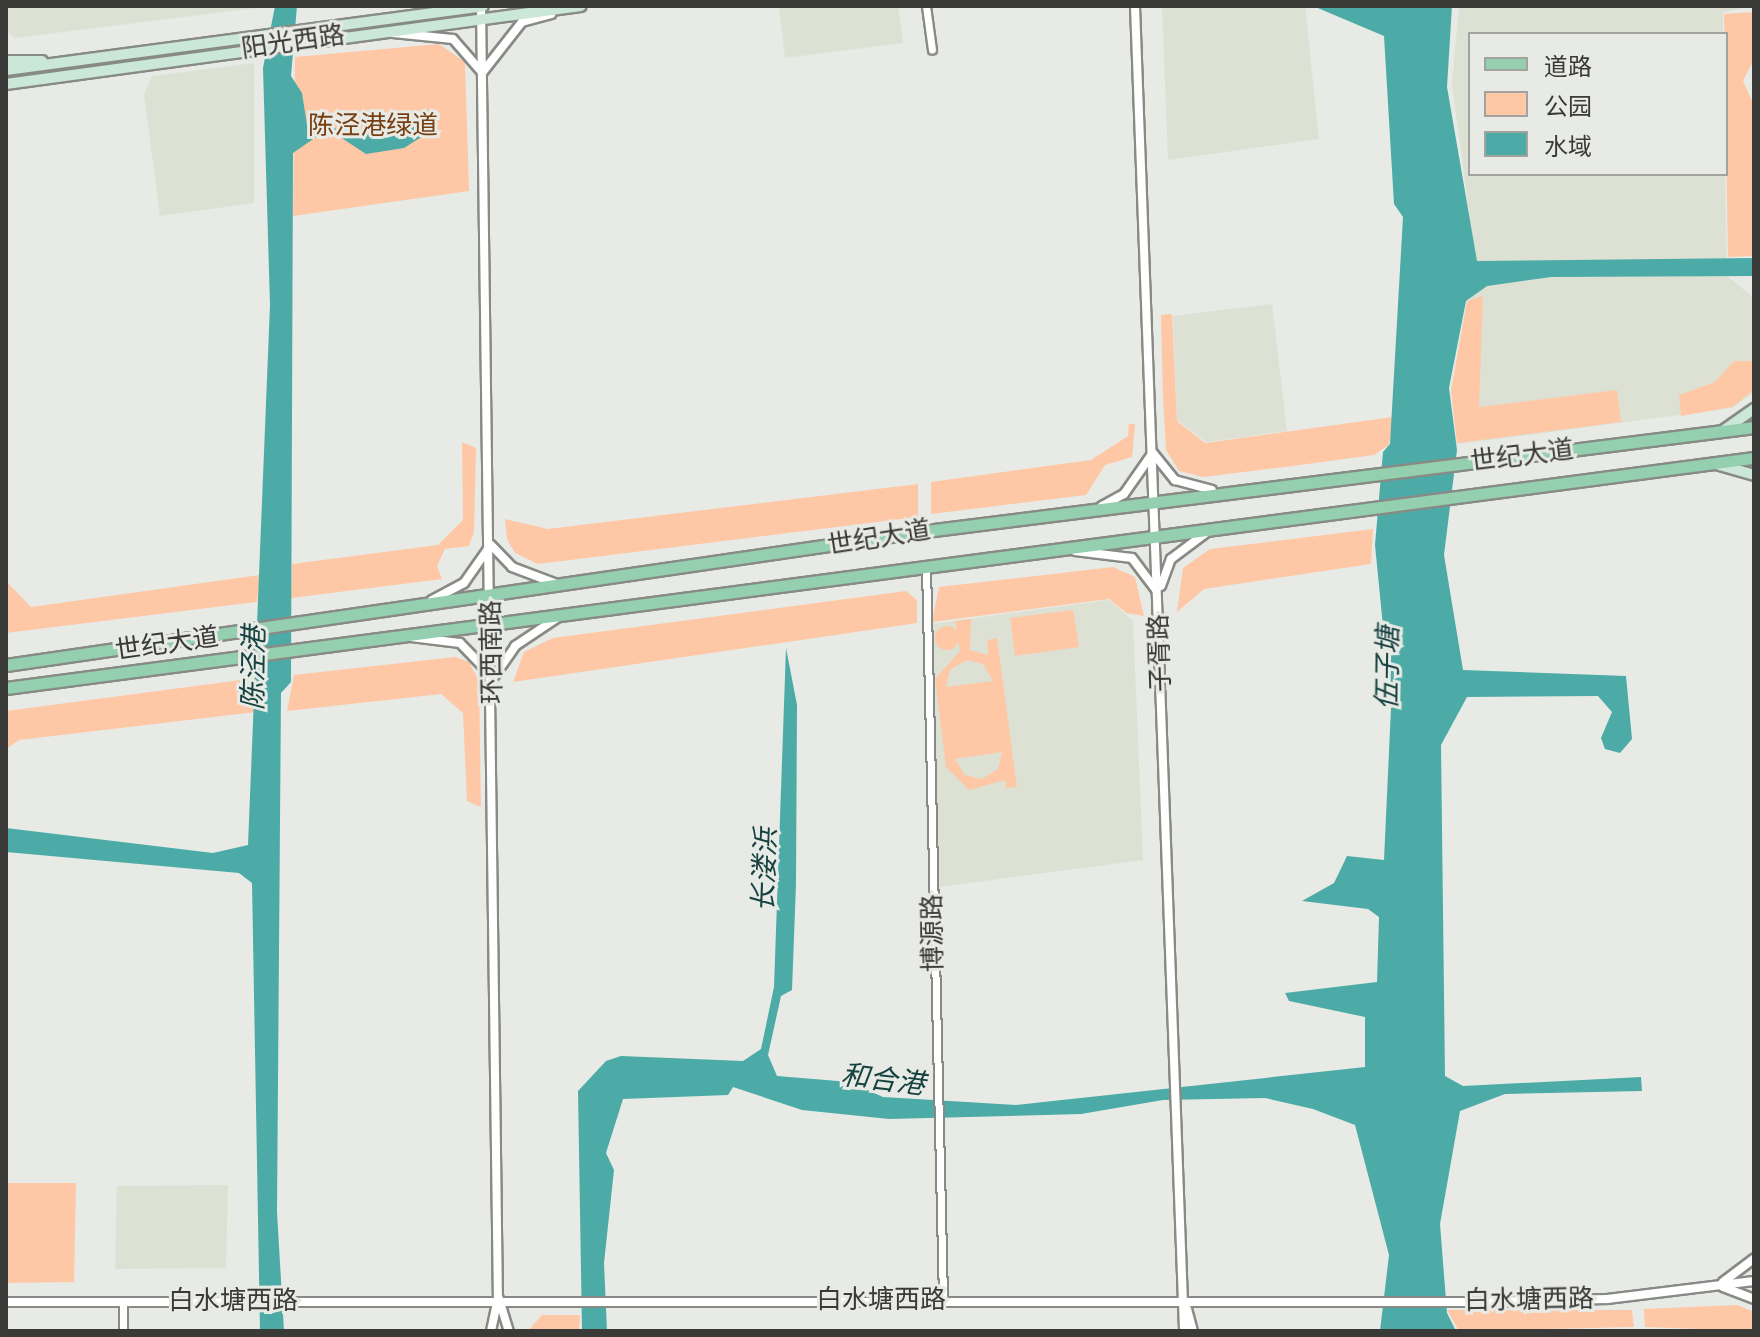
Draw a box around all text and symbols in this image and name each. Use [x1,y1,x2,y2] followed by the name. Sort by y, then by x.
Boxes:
[239,19,347,65] street label: 阳光西路
[1468,32,1728,176] legend
[1544,53,1592,81] text: 道路
[1544,93,1592,121] text: 公园
[308,110,438,142] park label: 陈泾港绿道
[1544,133,1592,161] text: 水域
[1468,434,1576,478] street label: 世纪大道
[825,514,933,562] street label: 世纪大道
[475,600,509,704] street label: 环西南路
[1143,613,1177,693] street label: 子胥路
[113,621,221,667] street label: 世纪大道
[236,626,272,710] water label: 陈泾港
[1370,626,1406,710] water label: 伍子塘
[747,827,783,913] water label: 长溇浜
[917,894,949,972] street label: 博源路
[839,1058,927,1102] water label: 和合港
[1464,1283,1594,1317] street label: 白水塘西路
[816,1284,946,1316] street label: 白水塘西路
[168,1285,298,1317] street label: 白水塘西路

